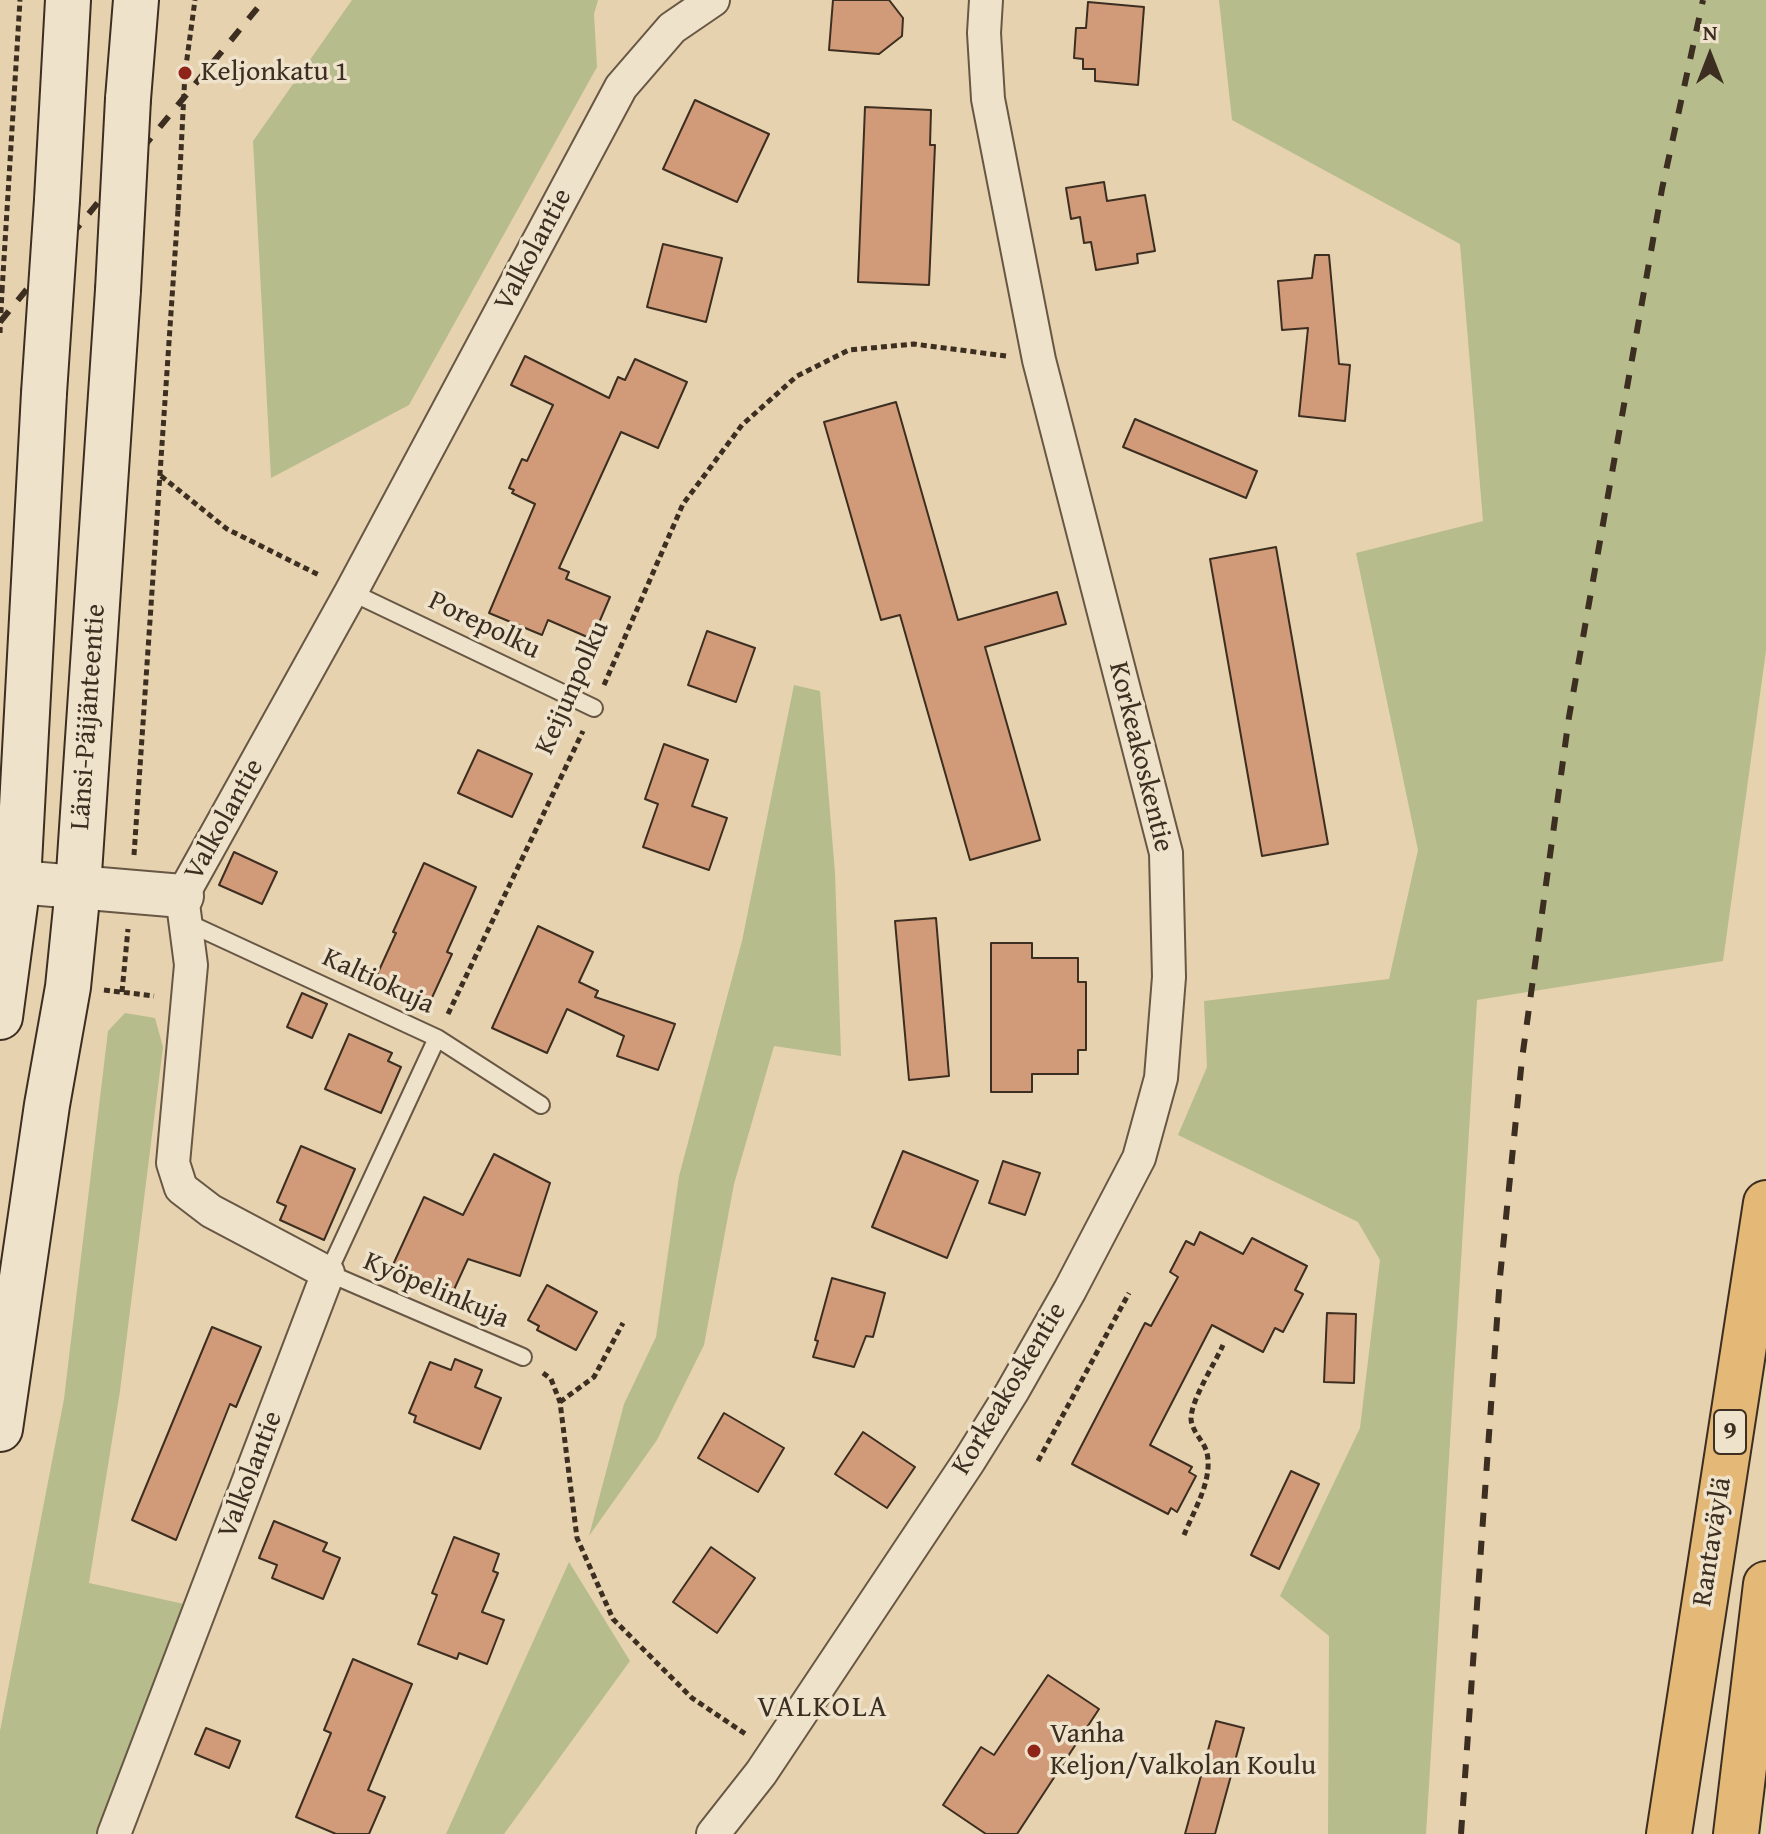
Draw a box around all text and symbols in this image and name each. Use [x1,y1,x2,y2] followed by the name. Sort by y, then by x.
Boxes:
[1670,16,1750,96] north arrow
[1703,16,1717,48] text: N
[201,56,348,90] place label: Keljonkatu 1
[176,64,194,82] marker: Keljonkatu 1
[488,183,580,317] street label: Valkolantie
[423,585,545,667] street label: Porepolku
[64,603,114,831] street label: Länsi-Päijänteentie
[529,616,617,760] street label: Keijunpolku
[1100,658,1180,856] street label: Korkeakoskentie
[178,754,272,886] street label: Valkolantie
[317,941,439,1023] street label: Kaltiokuja
[358,1245,514,1337] street label: Kyöpelinkuja
[945,1297,1075,1481] street label: Korkeakoskentie
[211,1407,291,1543] street label: Valkolantie
[1714,1410,1746,1454] road number: 9
[1686,1475,1740,1609] street label: Rantaväylä
[757,1690,889,1726] district label: VALKOLA
[1050,1718,1316,1784] place label: Vanha Keljon/Valkolan Koulu
[1025,1742,1043,1760] marker: Vanha Keljon/Valkolan Koulu

